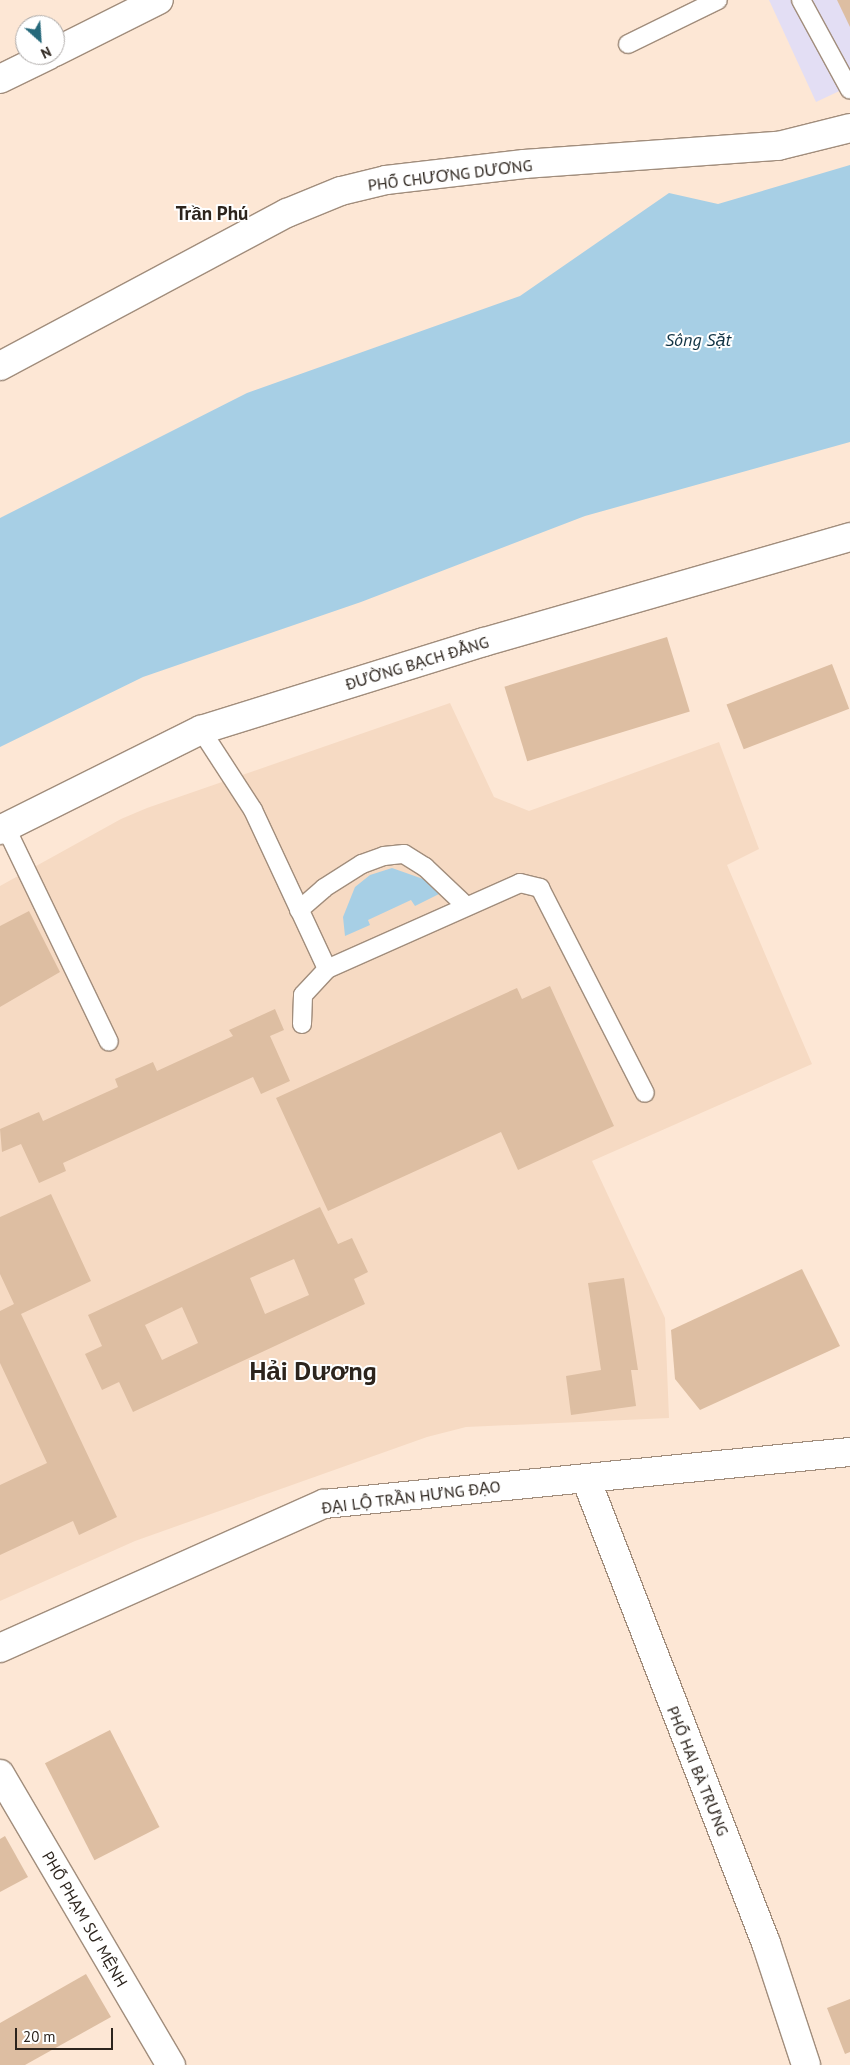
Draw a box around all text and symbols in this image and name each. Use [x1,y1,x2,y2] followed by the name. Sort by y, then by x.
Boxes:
[15,15,65,65] north arrow
[38,42,54,63] text: N
[367,155,533,195] street label: PHỐ CHƯƠNG DƯƠNG
[176,203,248,225] district label: Trần Phú
[665,329,731,351] water label: Sông Sặt
[343,632,491,694] street label: ĐƯỜNG BẠCH ĐẰNG
[249,1355,377,1387] district label: Hải Dương
[320,1476,502,1518] street label: ĐẠI LỘ TRẦN HƯNG ĐẠO
[663,1703,733,1839] street label: PHỐ HAI BÀ TRƯNG
[38,1848,132,1990] street label: PHỐ PHẠM SƯ MỆNH
[18,2018,115,2050] scale bar
[23,2027,56,2046] text: 20 m

